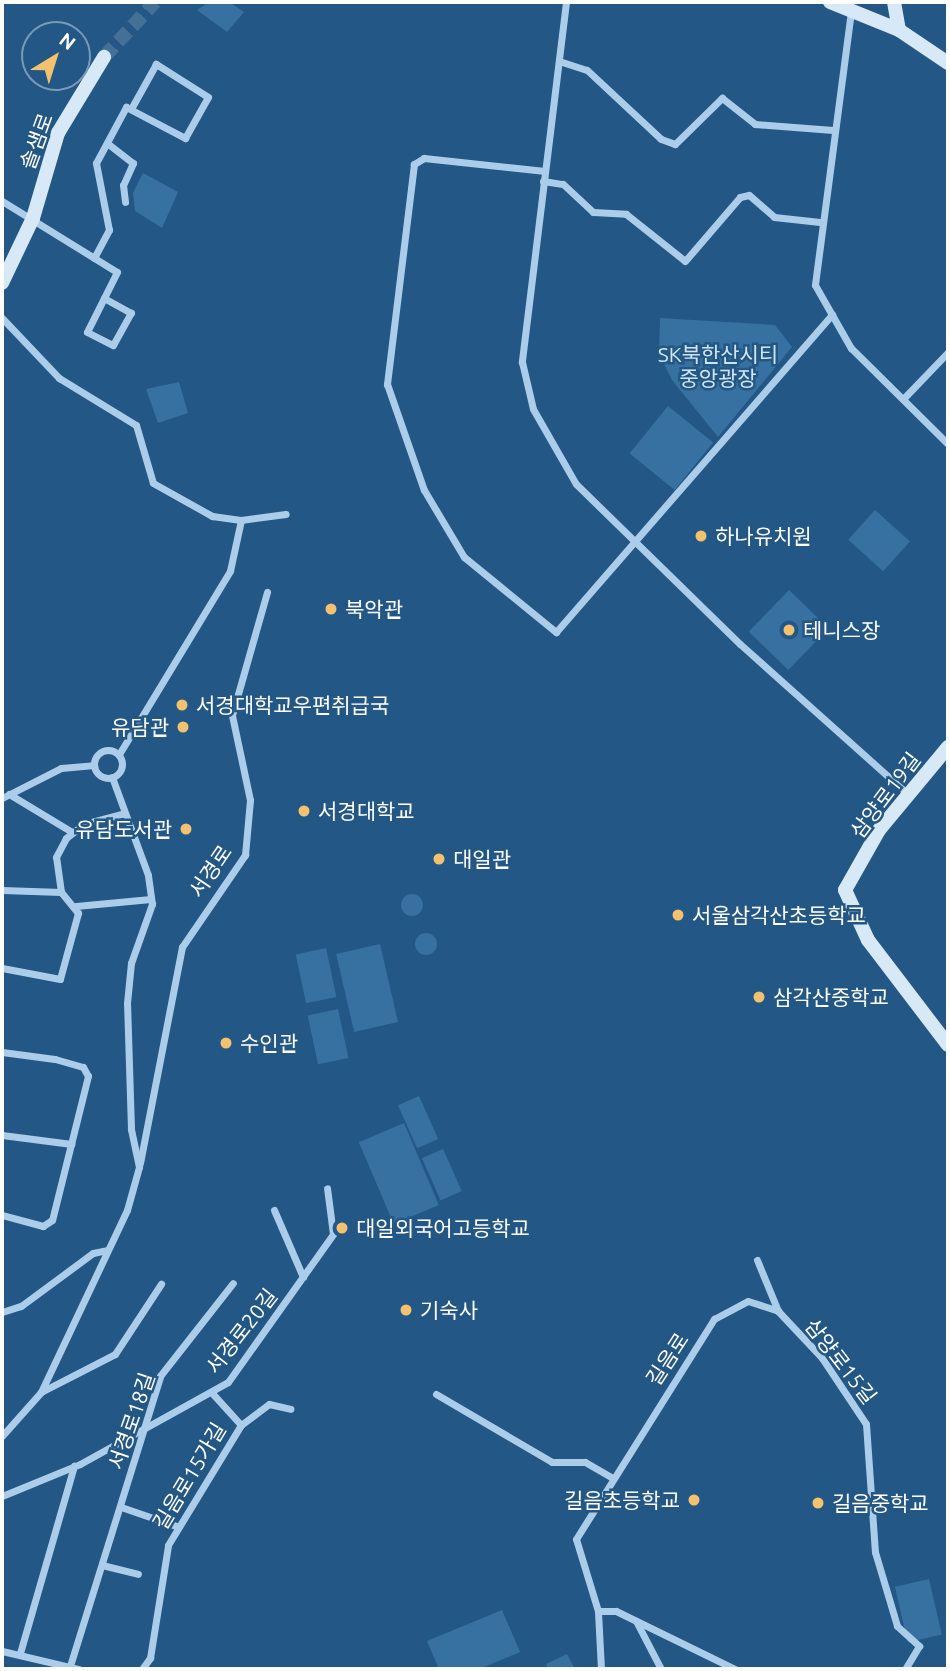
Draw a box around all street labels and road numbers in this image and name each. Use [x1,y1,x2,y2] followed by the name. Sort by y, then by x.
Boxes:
[14,109,58,173] street label: 솔샘로
[845,747,925,843] street label: 삼양로19길
[183,840,237,902] street label: 서경로
[200,1283,282,1379] street label: 서경로20길
[800,1313,882,1409] street label: 삼양로15길
[641,1328,693,1390] street label: 길음로
[103,1369,159,1473] street label: 서경로18길
[147,1418,231,1534] street label: 길음로15가길

